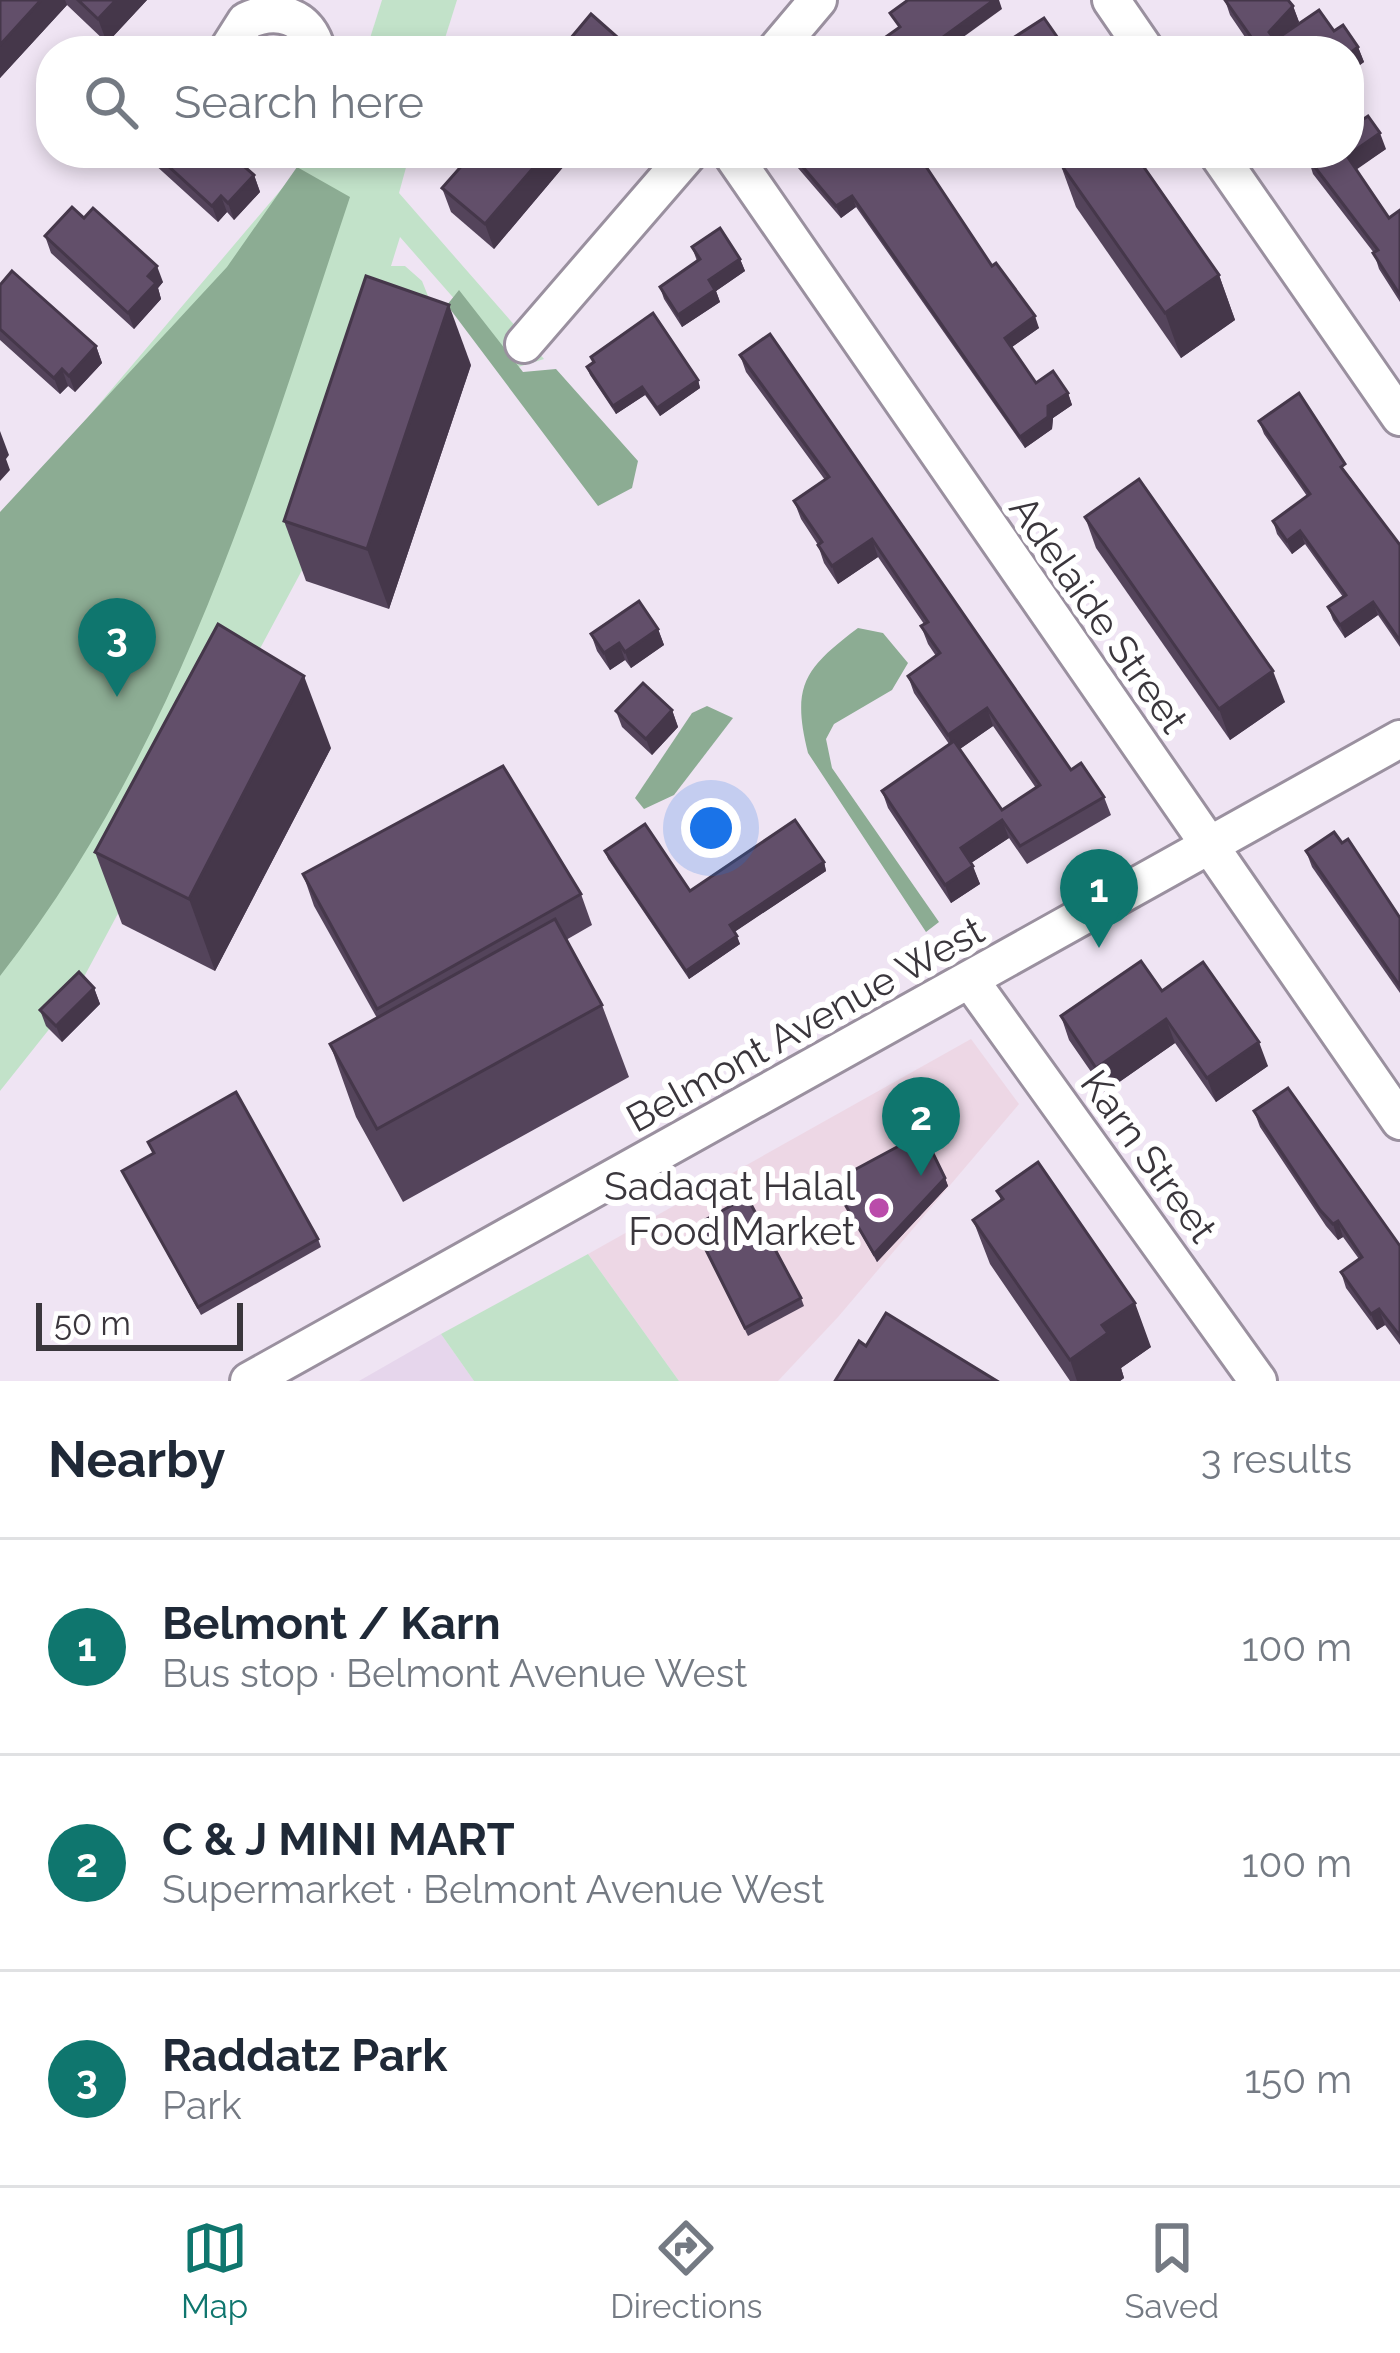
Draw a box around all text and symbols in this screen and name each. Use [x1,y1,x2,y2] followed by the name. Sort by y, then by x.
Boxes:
[36,36,1364,168] search box
[78,69,144,135] icon: search
[174,76,424,129] text: Search here
[1000,487,1198,741] street label: Adelaide Street
[78,598,156,697] pin: 3
[681,798,741,858] your location
[1060,849,1138,948] pin: 1
[618,907,992,1141] street label: Belmont Avenue West
[1071,1061,1227,1251] street label: Karn Street
[882,1077,960,1176] pin: 2
[604,1163,855,1254] place label: Sadaqat Halal Food Market
[866,1195,892,1221] marker: Sadaqat Halal Food Market
[36,1297,243,1350] scale bar
[54,1304,131,1343] text: 50 m
[48,1429,225,1489] text: Nearby
[1201,1436,1352,1482] text: 3 results
[162,1597,501,1650] text: Belmont / Karn
[77,1624,97,1670] text: 1
[1242,1624,1352,1670] text: 100 m
[162,1650,747,1696] text: Bus stop · Belmont Avenue West
[162,1813,515,1866] text: C & J MINI MART
[76,1840,98,1886] text: 2
[1242,1840,1352,1886] text: 100 m
[162,1866,824,1912] text: Supermarket · Belmont Avenue West
[162,2029,447,2082] text: Raddatz Park
[76,2056,98,2102] text: 3
[1244,2056,1352,2102] text: 150 m
[162,2082,242,2128] text: Park
[181,2215,248,2326] tab: Map
[610,2215,763,2326] tab: Directions
[1125,2215,1219,2326] tab: Saved

